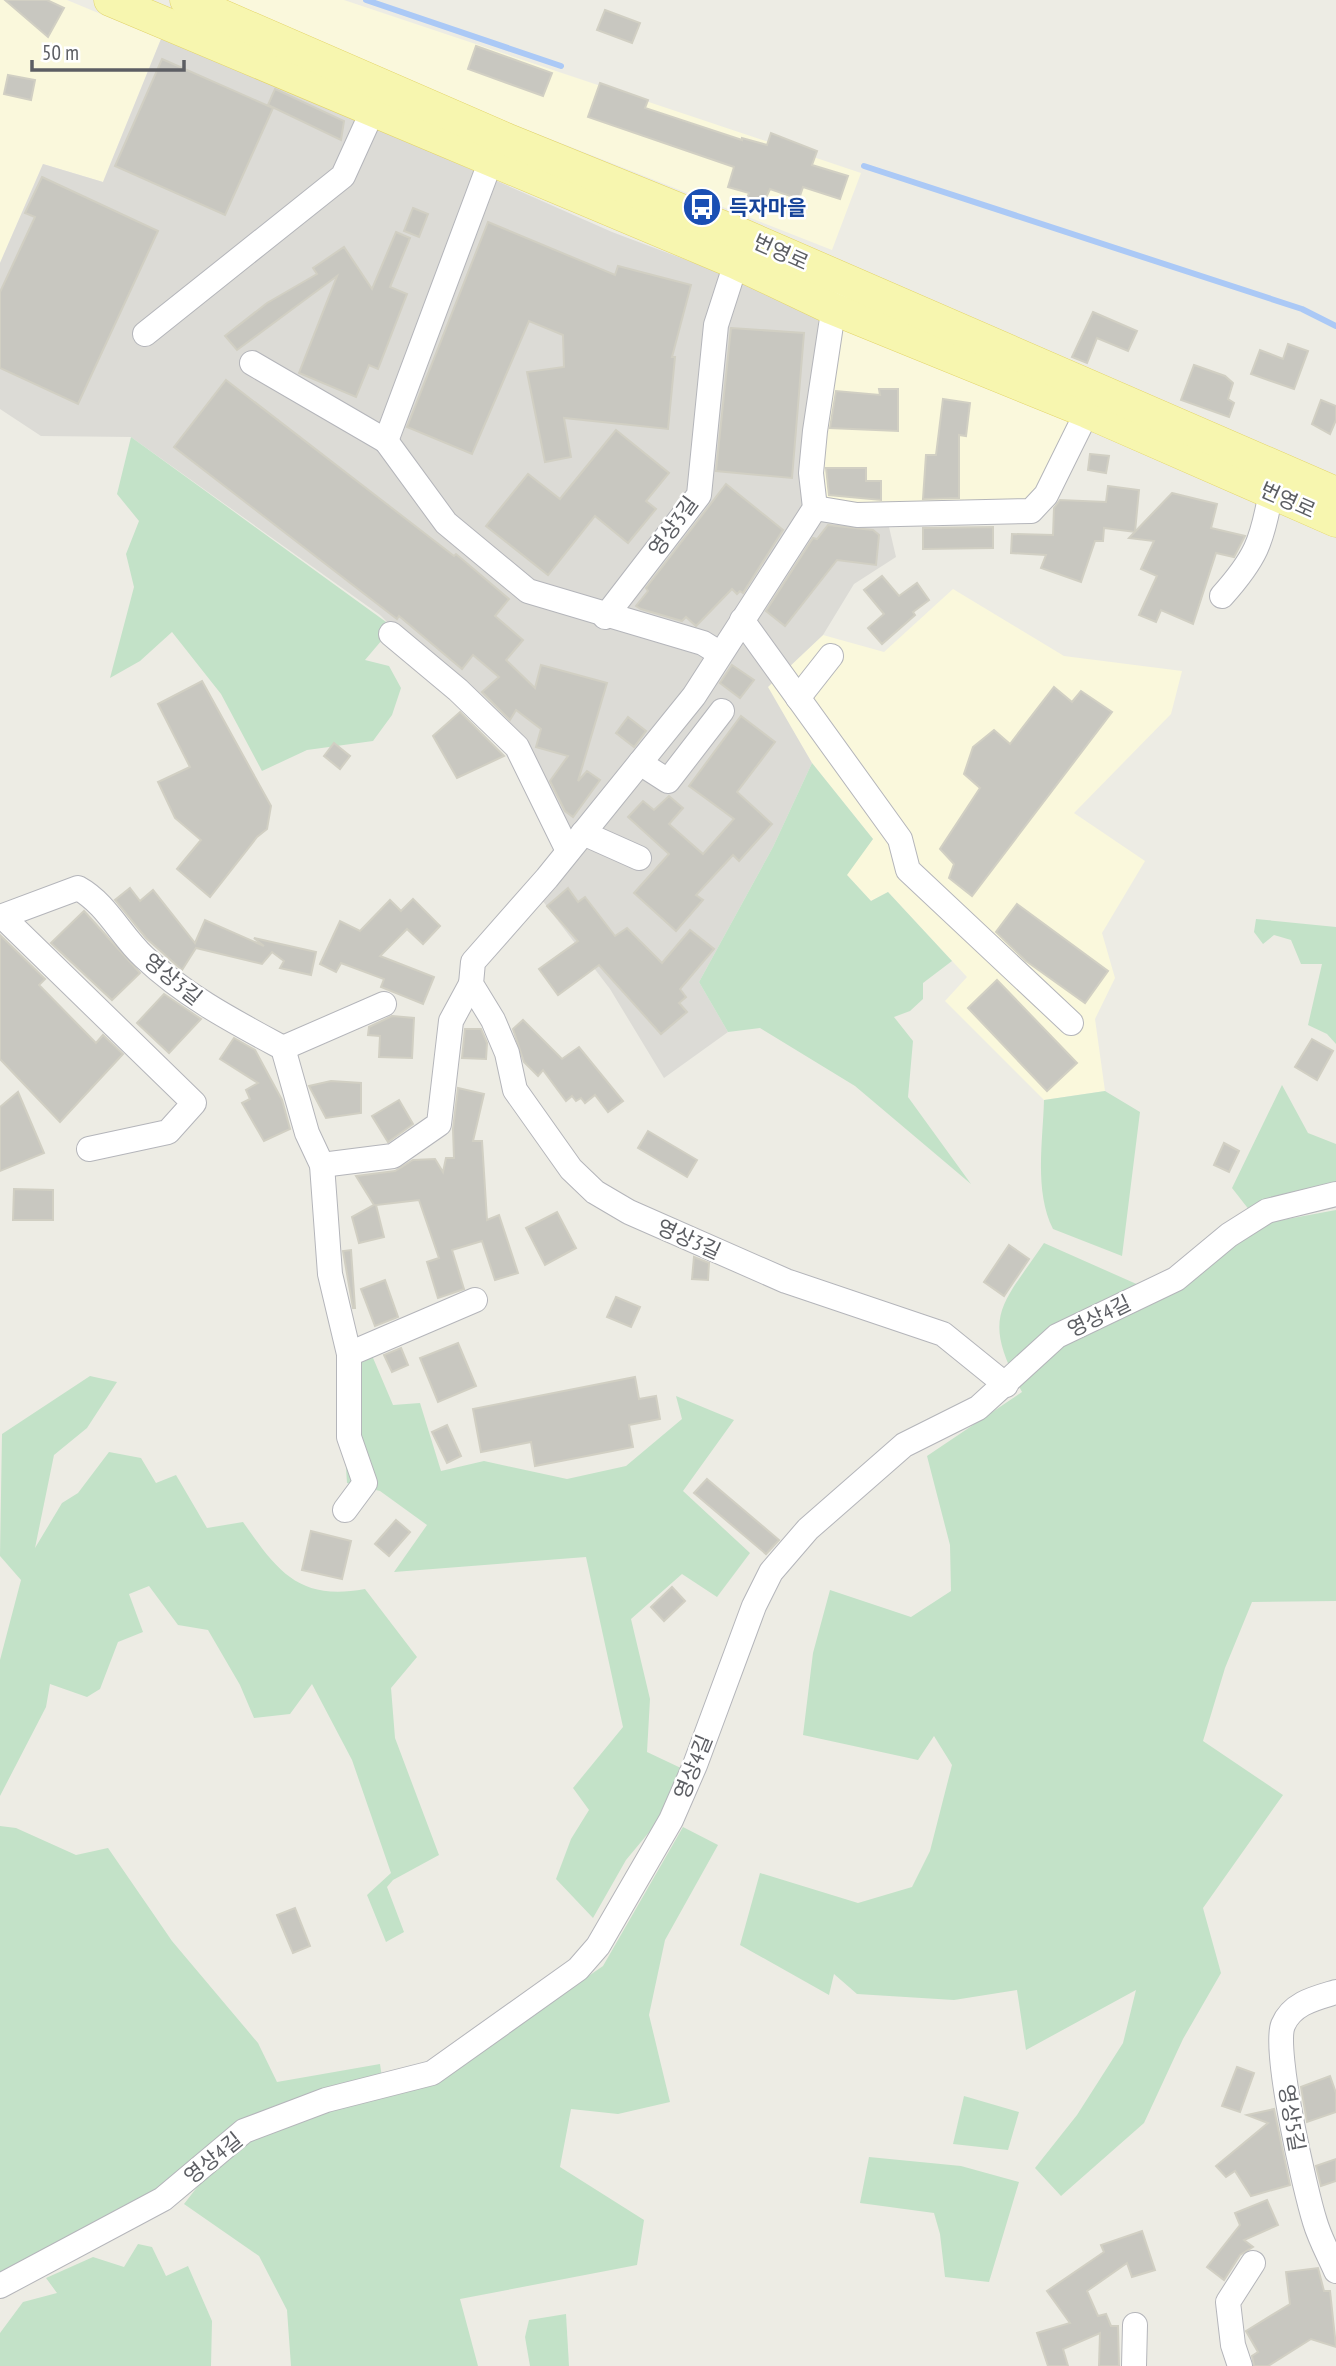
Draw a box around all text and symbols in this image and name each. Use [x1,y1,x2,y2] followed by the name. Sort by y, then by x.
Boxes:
[32,28,184,72] scale bar
[42,39,79,66] text: 50 m
[681,186,723,228] bus stop icon: 득자마을
[729,194,806,221] place label: 득자마을
[749,228,813,276] street label: 번영로
[1256,476,1320,524] street label: 번영로
[642,491,704,561] street label: 영상3길
[138,947,208,1011] street label: 영상3길
[653,1213,725,1265] street label: 영상3길
[1063,1289,1135,1343] street label: 영상4길
[668,1731,718,1803] street label: 영상4길
[1273,2082,1311,2154] street label: 영상5길
[178,2126,248,2190] street label: 영상4길

